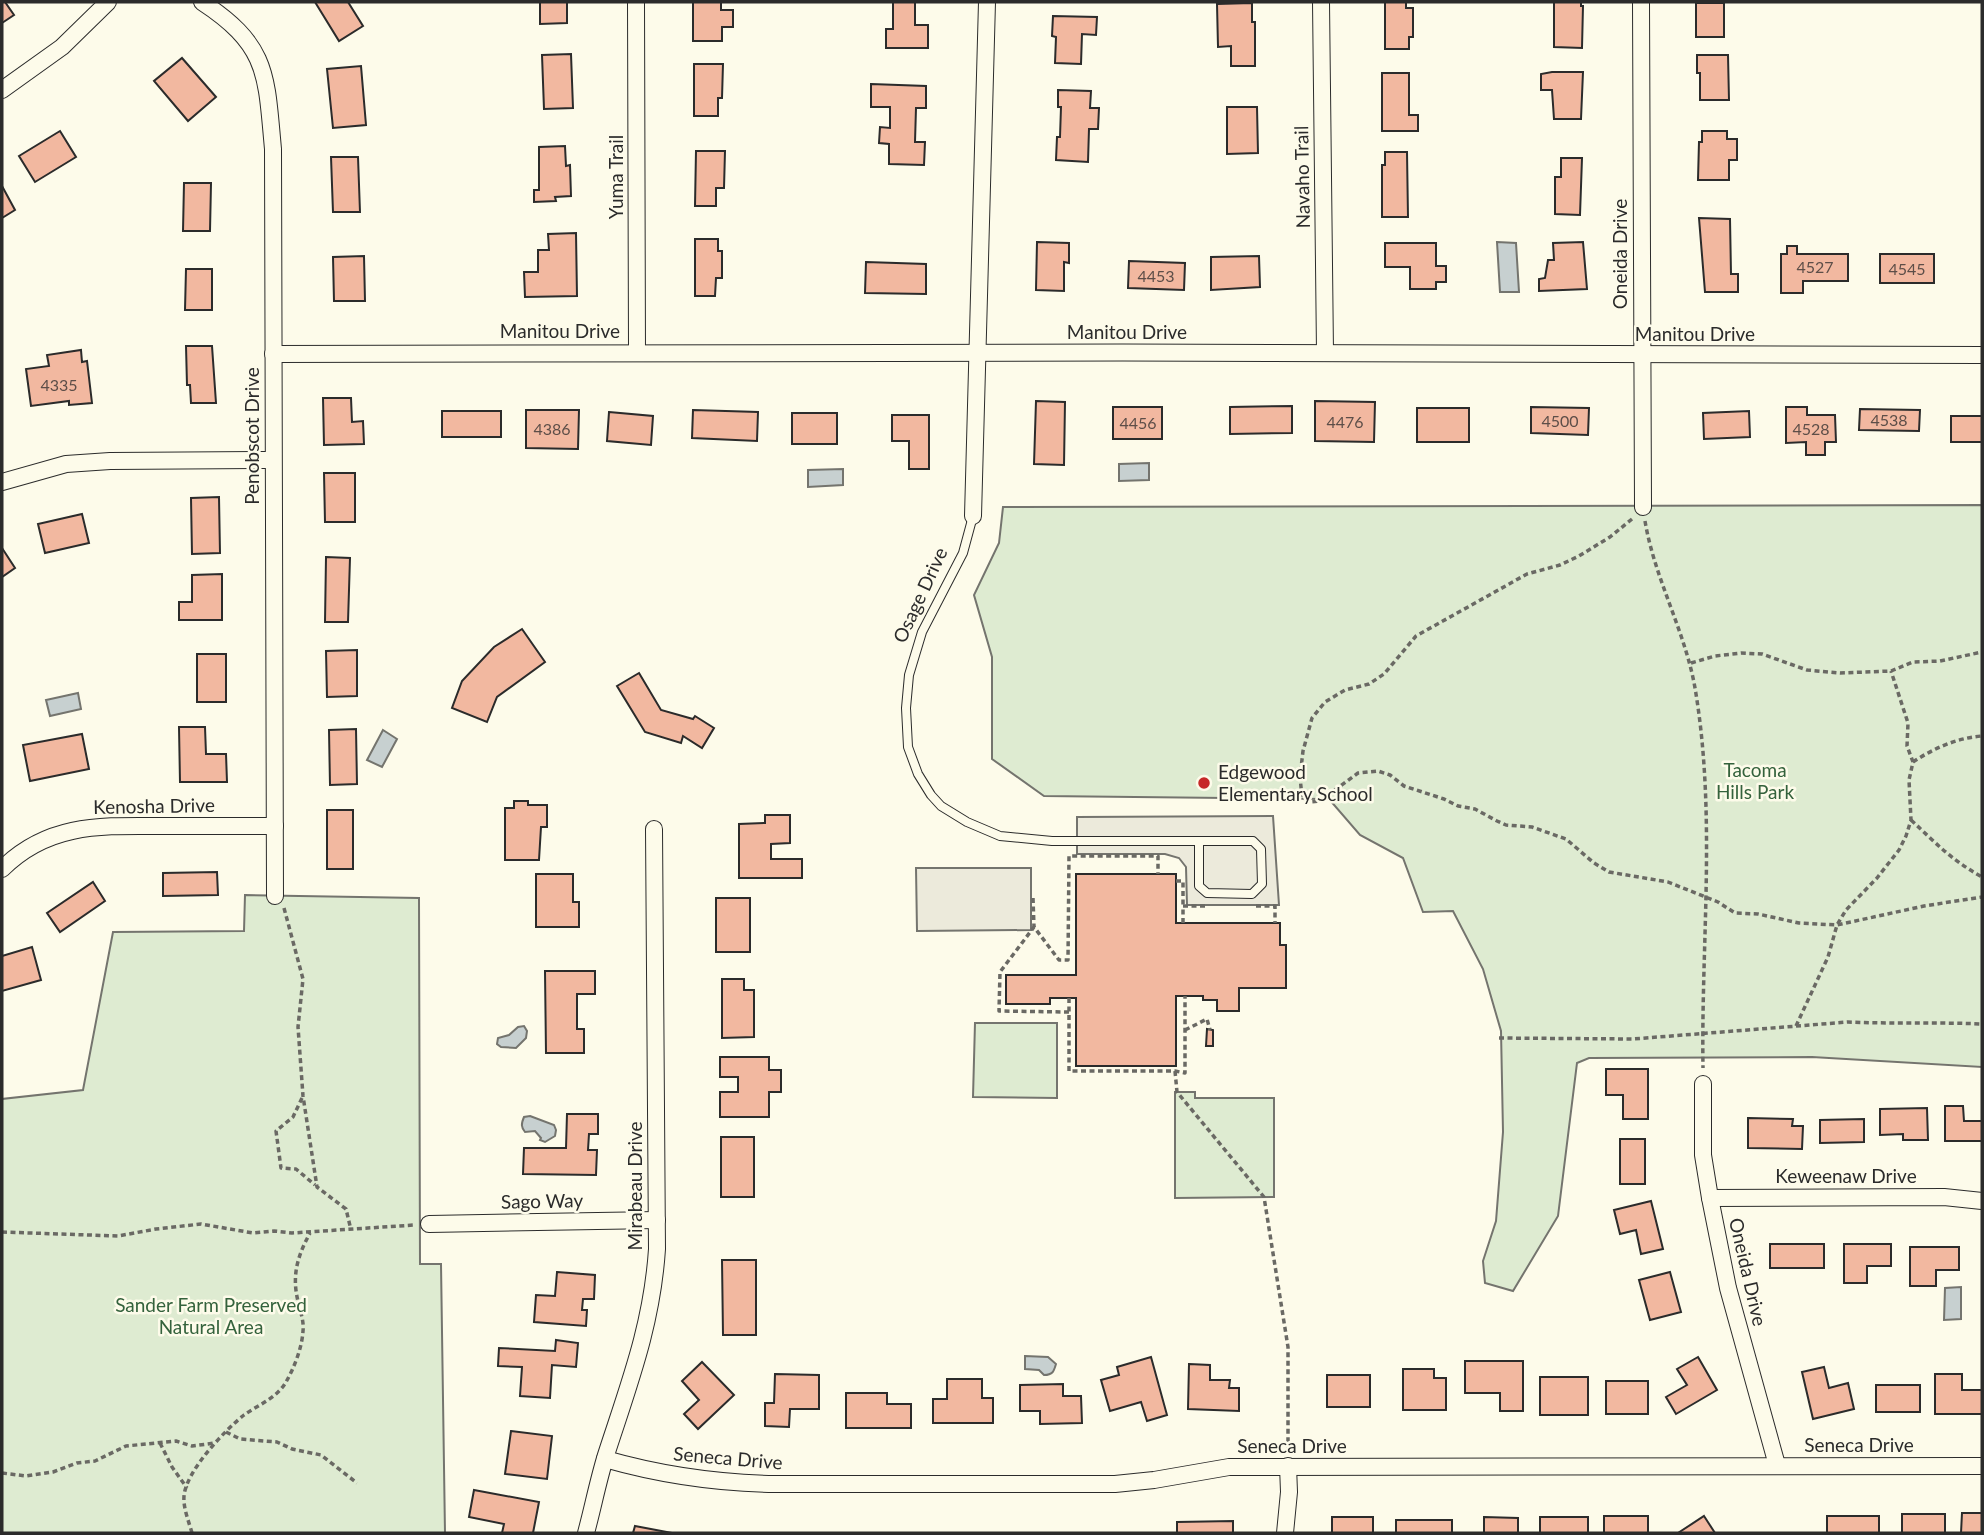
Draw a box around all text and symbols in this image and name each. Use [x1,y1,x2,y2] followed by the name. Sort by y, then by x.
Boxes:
[1289,126,1314,228] street label: Navaho Trail
[604,135,627,219] street label: Yuma Trail
[1608,199,1631,309] street label: Oneida Drive
[1796,257,1834,276] house number: 4527
[1888,259,1926,278] house number: 4545
[1137,266,1175,285] house number: 4453
[500,319,620,342] street label: Manitou Drive
[1067,320,1187,343] street label: Manitou Drive
[1635,322,1755,345] street label: Manitou Drive
[240,367,263,505] street label: Penobscot Drive
[40,375,78,394] house number: 4335
[1870,410,1908,429] house number: 4538
[1541,411,1579,430] house number: 4500
[1326,412,1364,431] house number: 4476
[1119,413,1157,432] house number: 4456
[533,419,571,438] house number: 4386
[1792,419,1830,438] house number: 4528
[887,543,952,646] street label: Osage Drive
[1716,758,1794,803] park label: Tacoma Hills Park
[1218,760,1373,805] place label: Edgewood Elementary School
[1196,775,1212,791] marker: Edgewood Elementary School
[93,793,215,818] street label: Kenosha Drive
[623,1121,646,1251] street label: Mirabeau Drive
[1775,1164,1917,1187] street label: Keweenaw Drive
[501,1188,584,1213] street label: Sago Way
[1725,1215,1772,1328] street label: Oneida Drive
[115,1293,307,1338] park label: Sander Farm Preserved Natural Area
[1804,1433,1914,1456] street label: Seneca Drive
[1237,1434,1347,1457] street label: Seneca Drive
[672,1441,784,1474] street label: Seneca Drive

